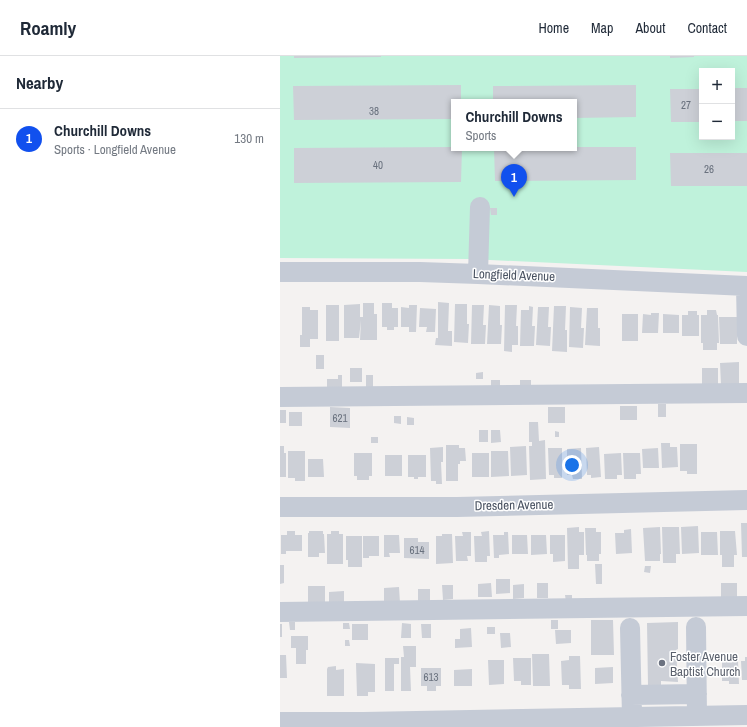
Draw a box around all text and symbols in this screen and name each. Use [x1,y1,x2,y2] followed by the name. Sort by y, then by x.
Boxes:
[20,15,76,41] text: Roamly
[538,19,569,37] text: Home
[591,19,613,37] text: Map
[635,19,665,37] text: About
[687,19,727,37] text: Contact
[699,68,735,140] map controls
[699,68,735,104] button: +
[16,71,63,94] text: Nearby
[681,98,691,112] house number: 27
[451,99,577,151] popup
[369,104,379,118] house number: 38
[699,104,735,140] button: −
[465,106,563,127] text: Churchill Downs
[54,120,151,141] text: Churchill Downs
[465,127,496,144] text: Sports
[26,130,32,147] text: 1
[234,130,264,147] text: 130 m
[54,141,176,158] text: Sports · Longfield Avenue
[373,158,383,172] house number: 40
[704,162,714,176] house number: 26
[501,164,527,197] pin: 1
[473,265,555,285] street label: Longfield Avenue
[332,411,348,425] house number: 621
[562,455,582,475] your location
[475,496,554,514] street label: Dresden Avenue
[409,543,425,557] house number: 614
[670,648,741,680] place label: Foster Avenue Baptist Church
[657,658,667,668] marker: Foster Avenue Baptist Church
[423,670,439,684] house number: 613

